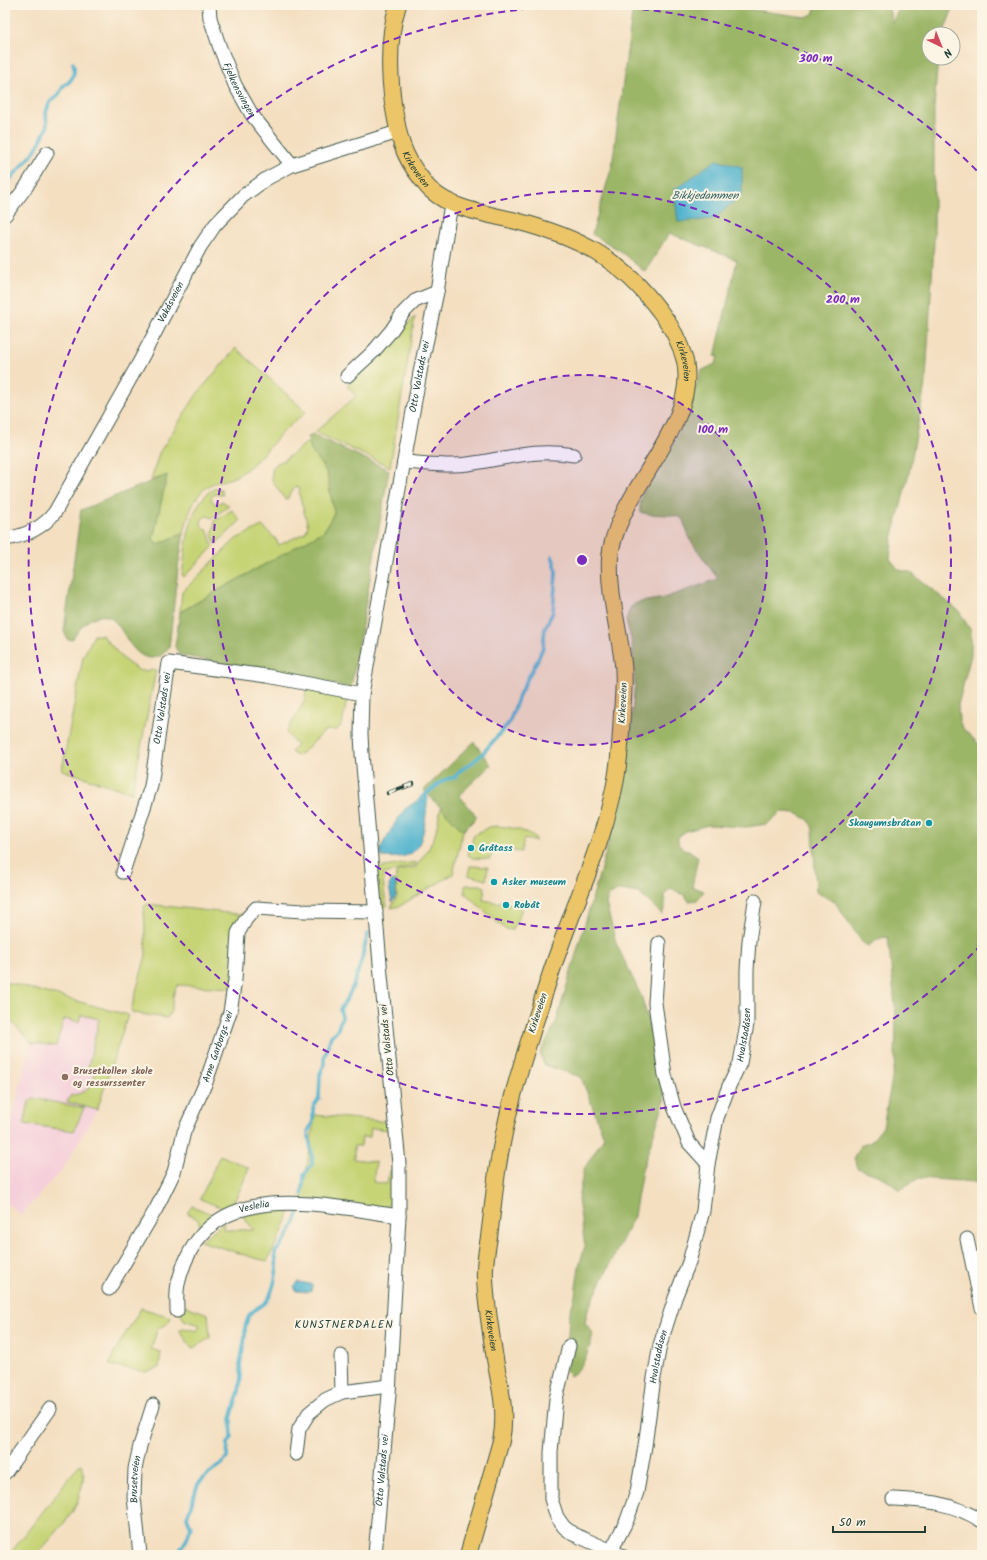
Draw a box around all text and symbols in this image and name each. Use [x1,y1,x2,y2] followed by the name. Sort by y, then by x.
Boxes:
[921,26,961,66] north arrow
[938,44,956,62] text: N
[798,49,833,68] text: 300 m
[219,60,260,121] street label: Fjelkensvingen
[397,148,434,192] street label: Kirkeveien
[672,187,739,205] water label: Bikkjedammen
[153,279,188,326] street label: Vakåsveien
[826,290,860,309] text: 200 m
[671,338,695,382] street label: Kirkeveien
[405,339,434,414] street label: Otto Valstads vei
[698,420,728,439] text: 100 m
[575,553,589,567] centre of rings
[149,671,176,745] street label: Otto Valstads vei
[614,682,632,724] street label: Kirkeveien
[848,815,921,831] place label: Skaugumsbråtan
[924,818,934,828] marker: Skaugumsbråtan
[479,840,513,856] place label: Gråtass
[466,843,476,853] marker: Gråtass
[502,874,566,890] place label: Asker museum
[489,877,499,887] marker: Asker museum
[514,897,540,913] place label: Robåt
[501,900,511,910] marker: Robåt
[524,991,552,1035] street label: Kirkeveien
[375,1003,399,1077] street label: Otto Valstads vei
[198,1008,238,1085] street label: Arne Garborgs vei
[732,1008,755,1063] street label: Hvalstadåsen
[73,1063,153,1091] place label: Brusetkollen skole og ressurssenter
[60,1072,70,1082] marker: Brusetkollen skole og ressurssenter
[237,1196,270,1218] street label: Veslelia
[480,1309,502,1352] street label: Kirkeveien
[294,1316,394,1334] district label: KUNSTNERDALEN
[645,1328,672,1385] street label: Hvalstadåsen
[371,1433,394,1507] street label: Otto Valstads vei
[126,1454,146,1504] street label: Brusetveien
[833,1508,925,1534] scale bar
[839,1513,866,1532] text: 50 m

